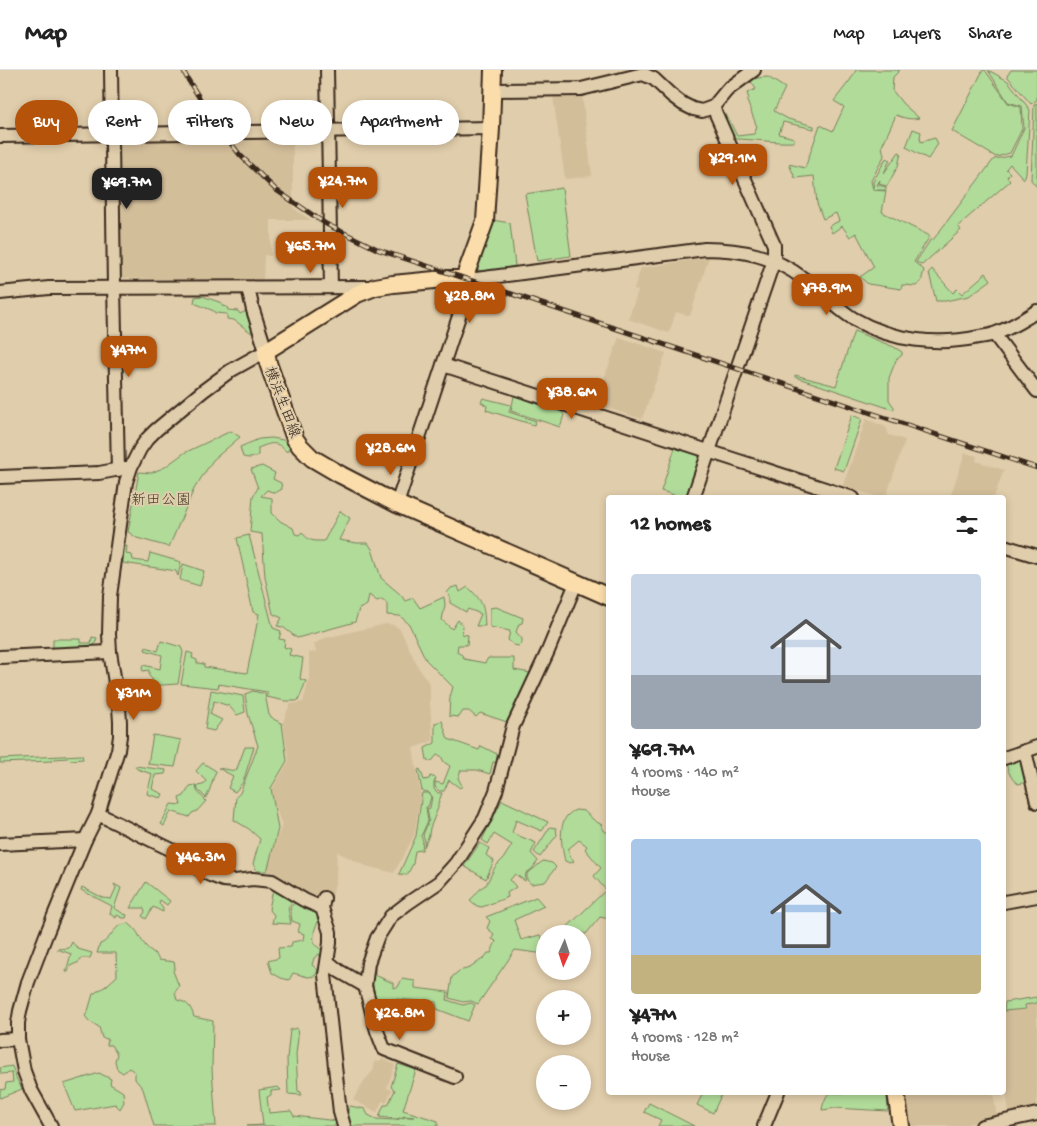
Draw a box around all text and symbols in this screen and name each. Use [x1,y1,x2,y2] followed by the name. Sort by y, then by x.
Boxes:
[25,20,67,49] text: Map
[833,24,865,45] text: Map
[893,24,940,45] text: Layers
[968,24,1012,45] text: Share
[15,100,78,145] chip: Buy
[88,100,158,145] chip: Rent
[168,100,251,145] chip: Filters
[261,100,332,145] chip: New
[342,100,459,145] chip: Apartment
[692,144,774,186] pin: ¥29.1M
[710,150,756,169] text: ¥29.1M
[302,166,384,209] pin: ¥24.7M
[86,168,168,210] pin: ¥69.7M
[319,173,367,192] text: ¥24.7M
[103,174,151,193] text: ¥69.7M
[270,232,352,274] pin: ¥65.7M
[287,238,335,257] text: ¥65.7M
[786,274,868,316] pin: ¥78.9M
[803,280,851,299] text: ¥78.9M
[429,282,511,324] pin: ¥28.8M
[446,288,494,307] text: ¥28.8M
[99,336,159,378] pin: ¥47M
[112,342,146,361] text: ¥47M
[259,364,304,441] street label: 横浜生田線
[531,378,613,420] pin: ¥38.6M
[548,384,596,403] text: ¥38.6M
[350,434,432,476] pin: ¥28.6M
[367,440,415,459] text: ¥28.6M
[131,492,191,510] park label: 新田公園
[953,511,981,539] icon: filters
[631,513,710,538] text: 12 homes
[761,606,851,696] icon: home
[104,678,164,721] pin: ¥31M
[117,685,151,704] text: ¥31M
[631,739,694,764] text: ¥69.7M
[631,764,739,783] text: 4 rooms · 140 m²
[631,783,670,802] text: House
[160,842,242,885] pin: ¥46.3M
[177,849,225,868] text: ¥46.3M
[761,871,851,961] icon: home
[536,925,591,980] north arrow
[536,925,591,1110] map controls
[536,990,591,1045] button: +
[359,998,441,1041] pin: ¥26.8M
[631,1004,676,1029] text: ¥47M
[376,1005,424,1024] text: ¥26.8M
[631,1029,739,1048] text: 4 rooms · 128 m²
[631,1048,670,1067] text: House
[536,1055,591,1110] button: −

